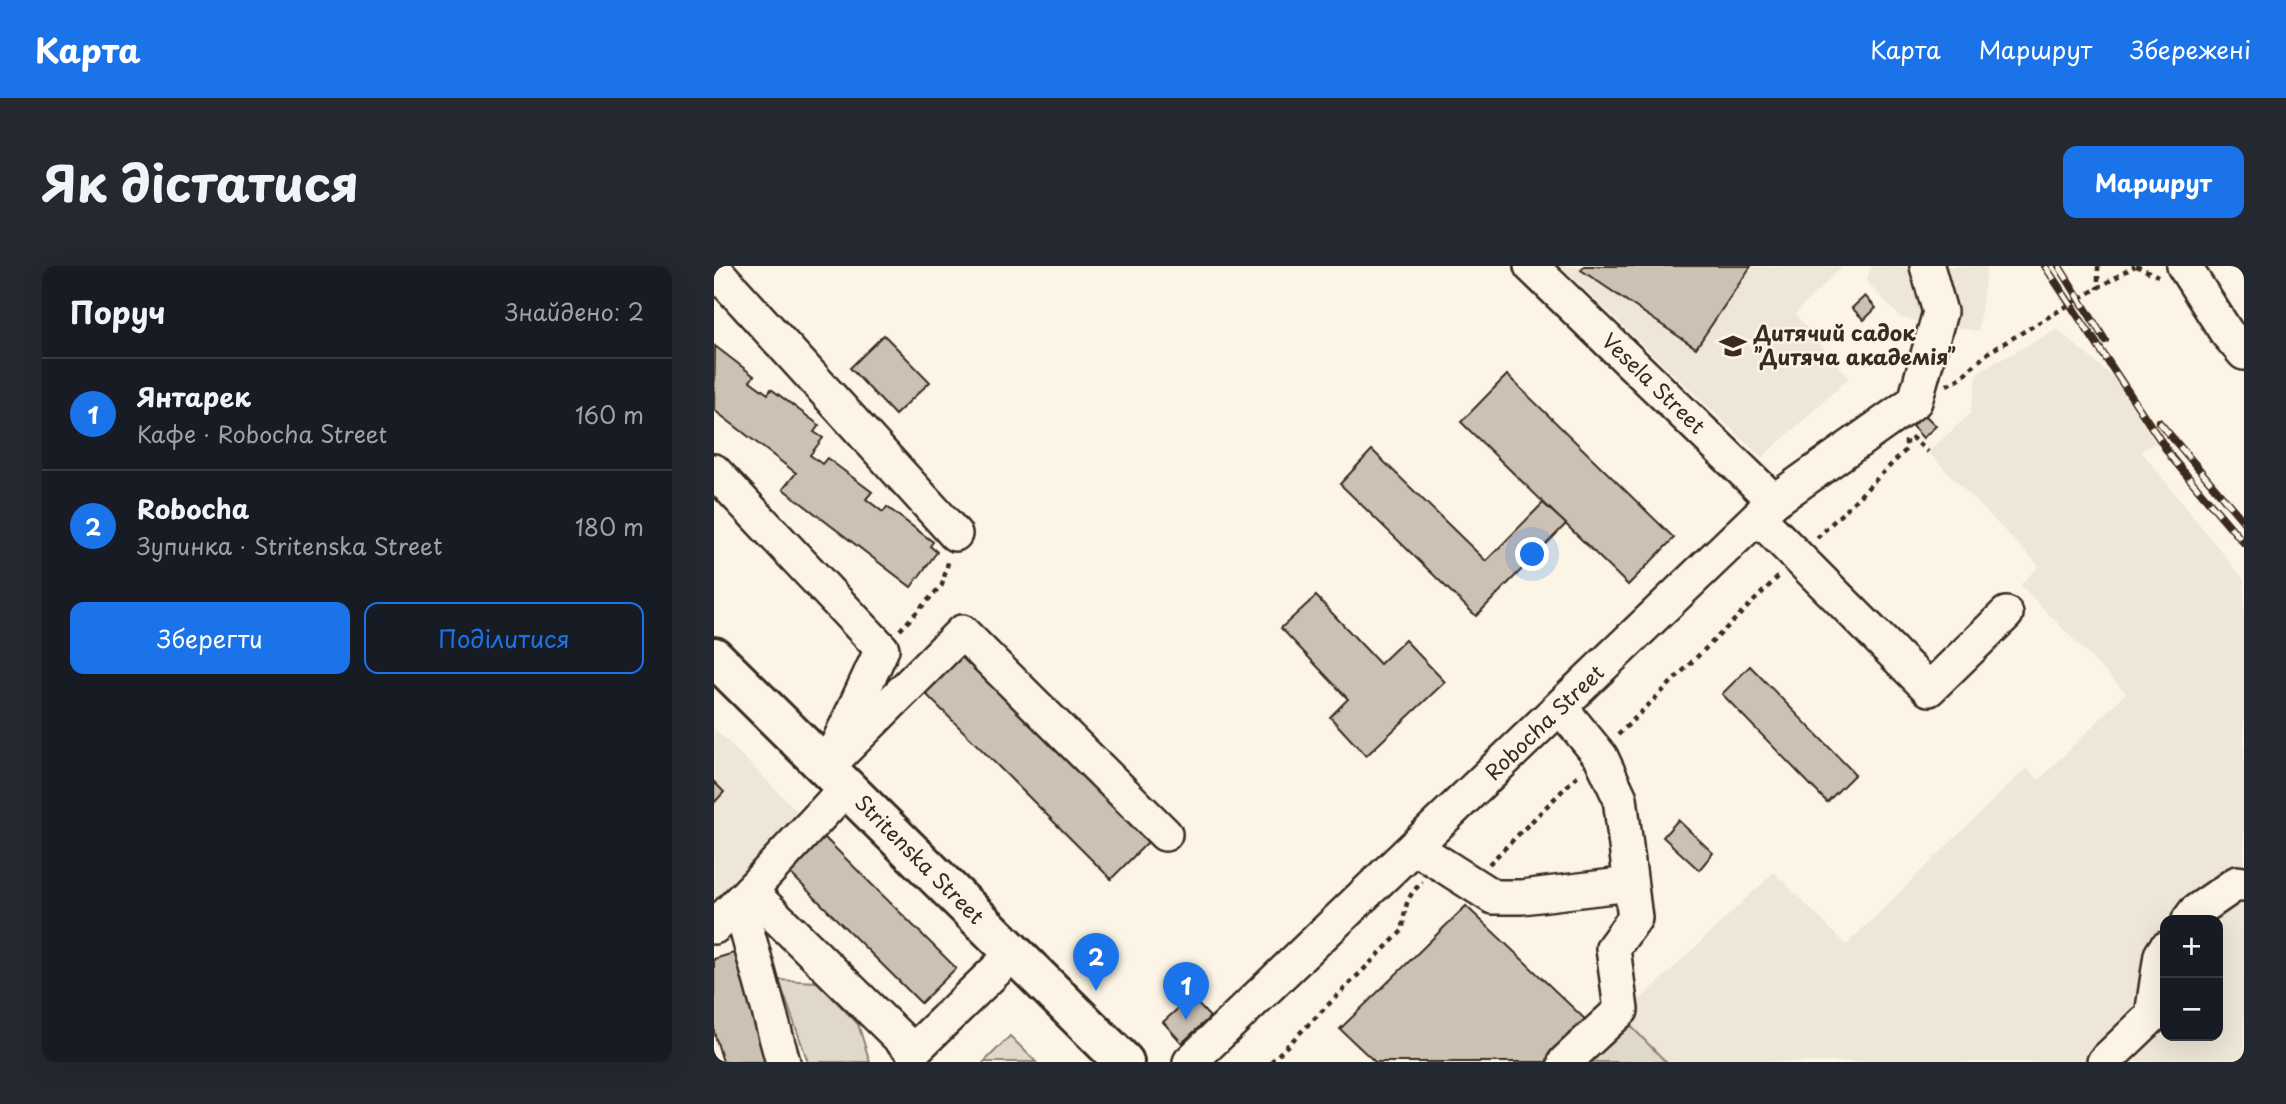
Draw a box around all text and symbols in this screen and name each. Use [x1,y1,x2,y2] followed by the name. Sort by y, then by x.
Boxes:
[35,24,141,74] text: Карта
[1870,31,1941,67] text: Карта
[1979,31,2092,67] text: Маршрут
[2130,31,2251,67] text: Збережені
[42,145,359,219] text: Як дістатися
[2063,146,2244,218] button: Маршрут
[70,289,165,334] text: Поруч
[505,294,644,329] text: Знайдено: 2
[1753,316,1956,372] place label: Дитячий садок ”Дитяча академія”
[1595,325,1714,440] street label: Vesela Street
[1718,331,1748,361] school or university icon: Дитячий садок ”Дитяча академія”
[137,377,251,416] text: Янтарек
[88,397,99,432] text: 1
[575,397,644,432] text: 160 m
[137,416,387,451] text: Кафе · Robocha Street
[137,489,249,528] text: Robocha
[85,509,101,544] text: 2
[575,509,644,544] text: 180 m
[137,528,442,563] text: Зупинка · Stritenska Street
[1515,537,1549,571] your location
[70,602,350,674] button: Зберегти
[364,602,644,674] button: Поділитися
[1477,656,1610,787] street label: Robocha Street
[848,786,993,931] street label: Stritenska Street
[2160,915,2223,1041] map controls
[2160,915,2223,978] button: +
[1073,933,1119,991] pin: 2
[1163,962,1209,1020] pin: 1
[2160,978,2223,1041] button: −

